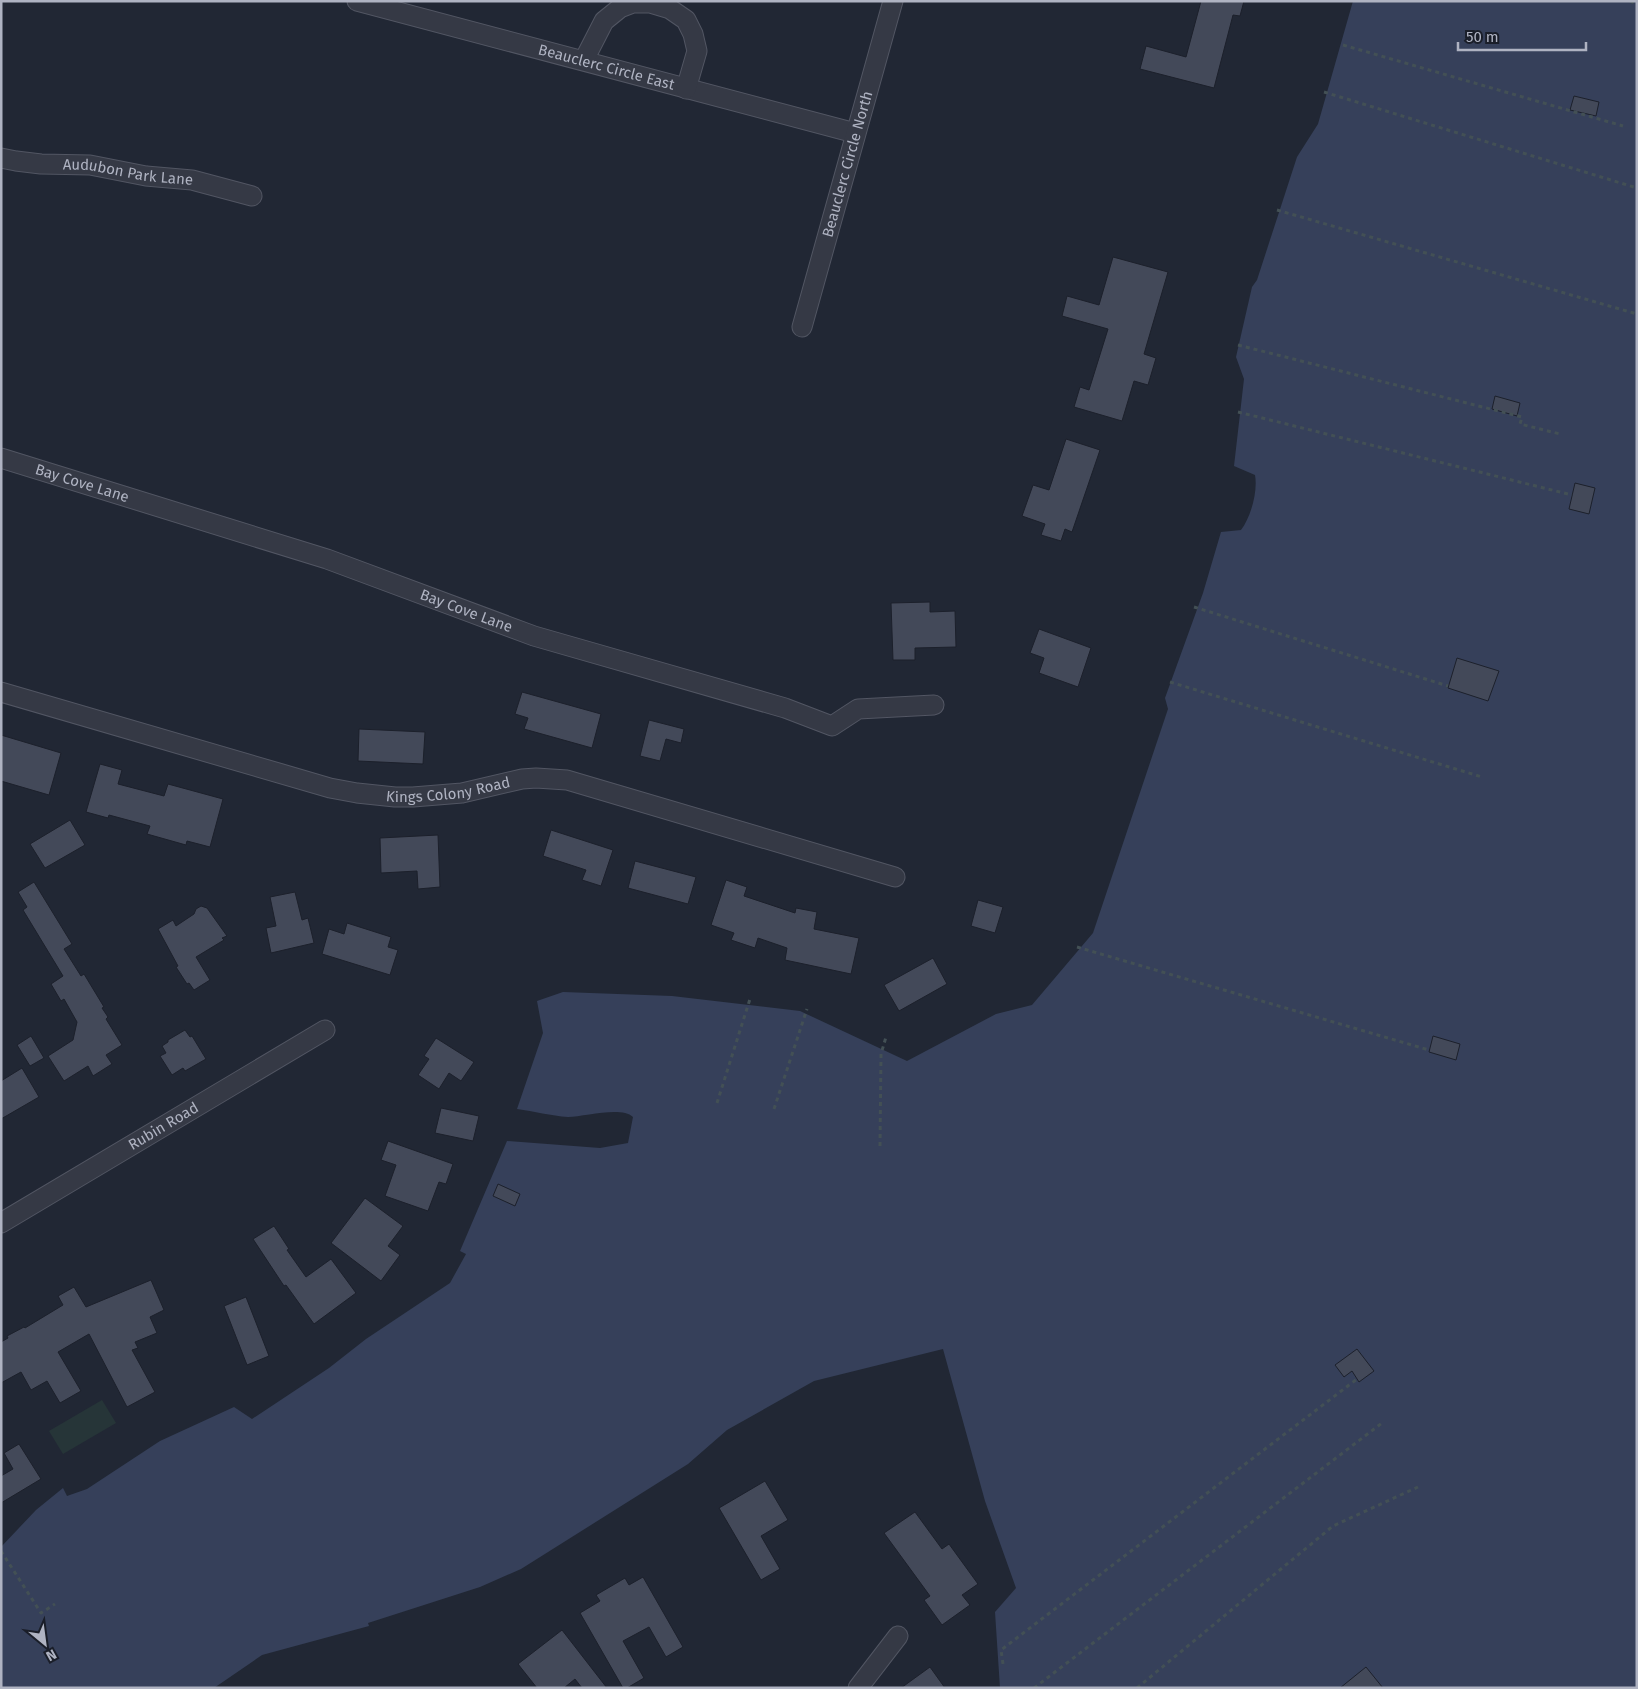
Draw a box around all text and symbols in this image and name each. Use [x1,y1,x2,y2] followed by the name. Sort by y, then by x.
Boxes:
[1458,20,1586,52] scale bar
[1466,28,1499,46] text: 50 m
[536,40,677,94] street label: Beauclerc Circle East
[818,89,876,239] street label: Beauclerc Circle North
[63,155,194,189] street label: Audubon Park Lane
[33,460,131,506] street label: Bay Cove Lane
[418,585,515,636] street label: Bay Cove Lane
[385,773,512,806] street label: Kings Colony Road
[125,1098,202,1154] street label: Rubin Road
[20,1619,70,1669] north arrow
[43,1645,59,1665] text: N

